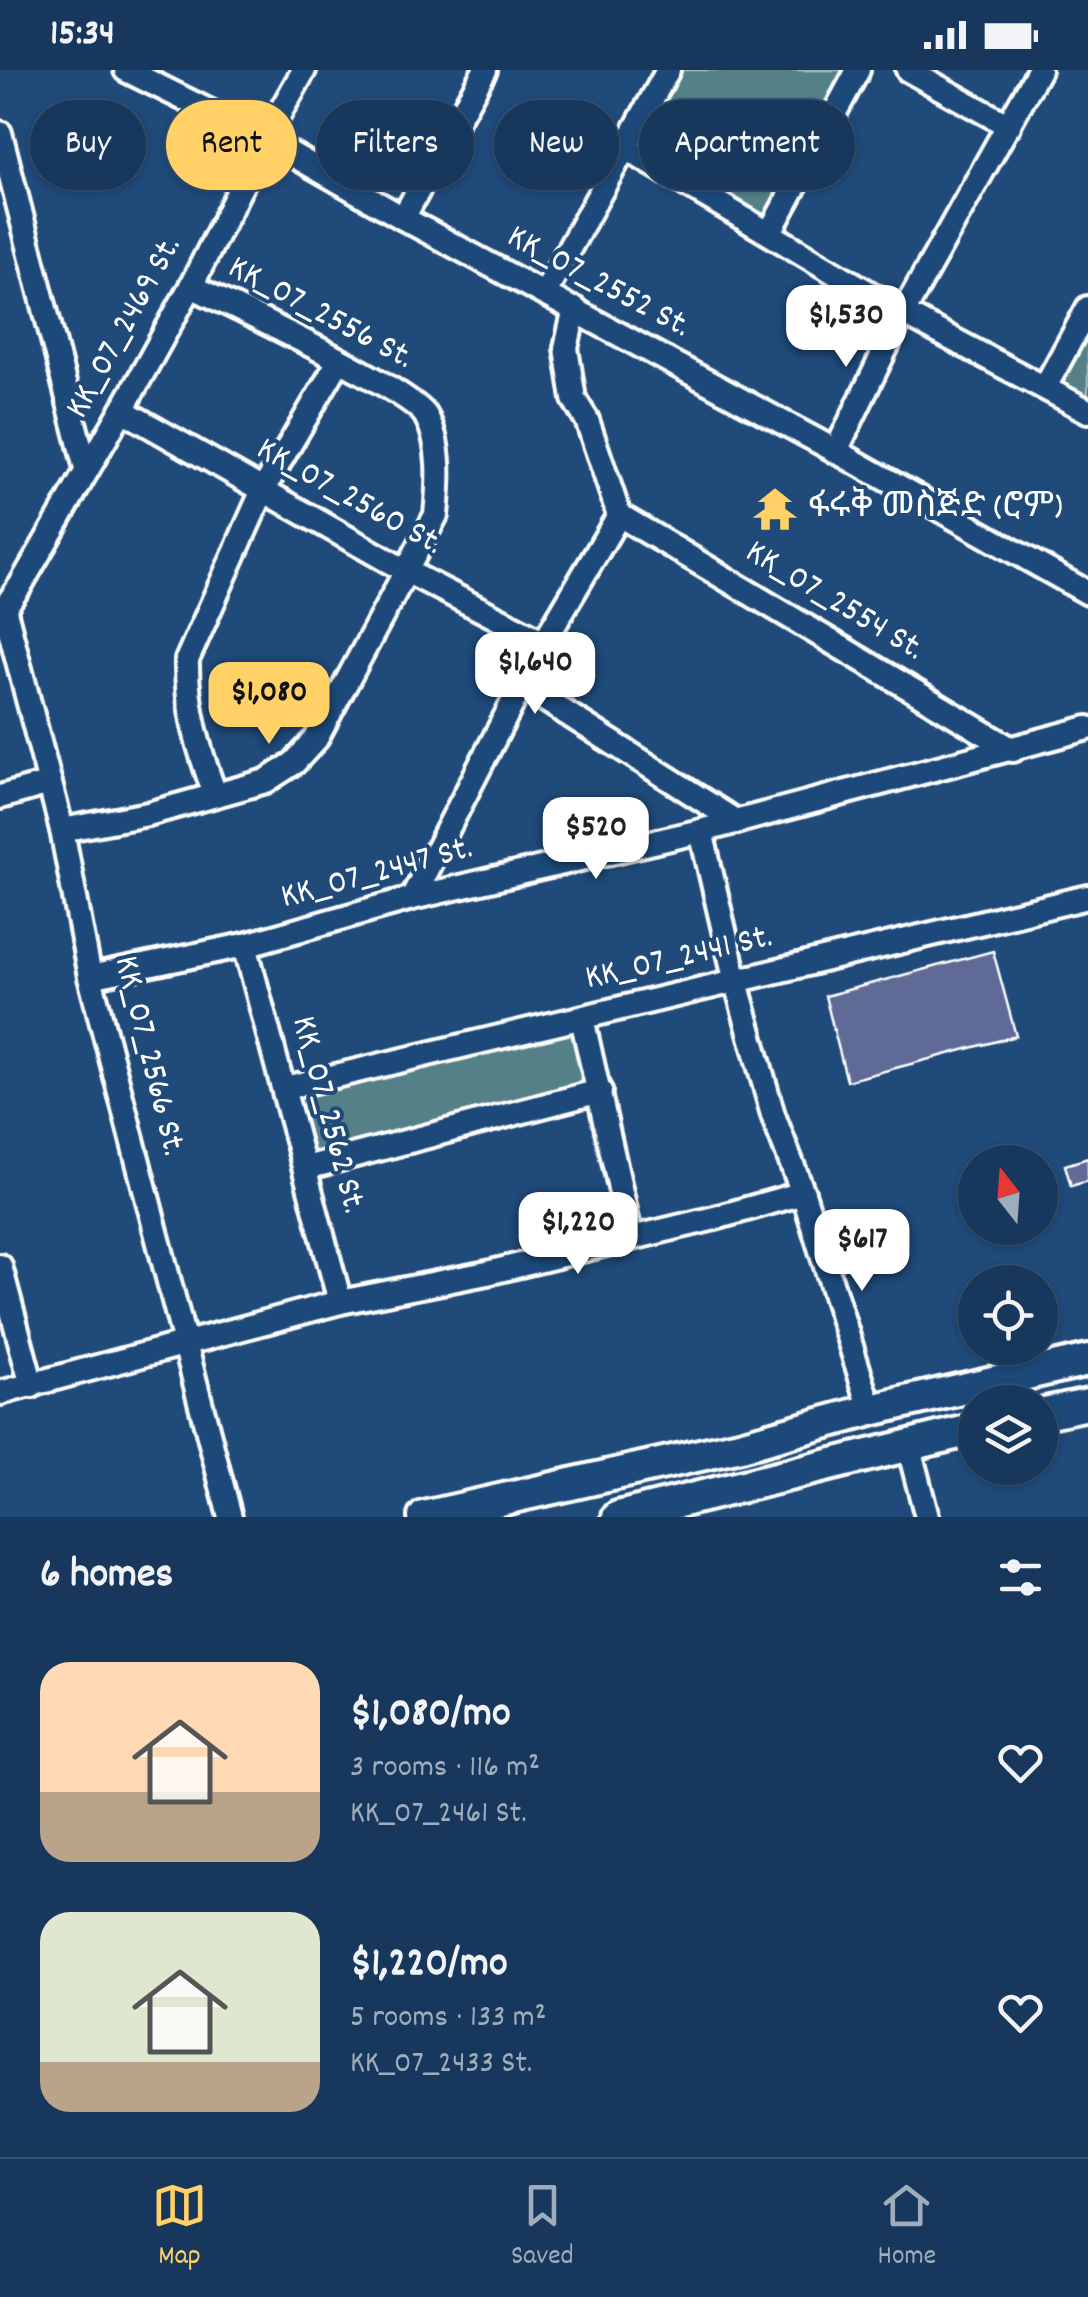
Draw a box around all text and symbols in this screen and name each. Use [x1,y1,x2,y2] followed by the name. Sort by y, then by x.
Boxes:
[50,8,115,63] text: 15:34
[30,100,146,190] chip: Buy
[166,100,297,190] chip: Rent
[317,100,474,190] chip: Filters
[494,100,619,190] chip: New
[639,100,855,190] chip: Apartment
[497,214,699,352] street label: KK_07_2552 St.
[54,228,196,428] street label: KK_07_2469 St.
[218,244,422,384] street label: KK_07_2556 St.
[765,285,927,370] pin: $1,530
[808,294,884,340] text: $1,530
[247,426,451,570] street label: KK_07_2560 St.
[808,484,1063,534] place label: ፋሩቅ መስጅድ (ሮም)
[751,485,799,533] temple icon: ፋሩቅ መስጅድ (ሮም)
[735,529,933,675] street label: KK_07_2554 St.
[454,632,616,717] pin: $1,640
[497,641,573,687] text: $1,640
[188,662,350,747] pin: $1,080
[230,671,308,717] text: $1,080
[537,797,655,882] pin: $520
[565,806,627,852] text: $520
[276,824,478,924] street label: KK_07_2447 St.
[580,913,778,1005] street label: KK_07_2441 St.
[99,951,197,1161] street label: KK_07_2566 St.
[277,1011,377,1219] street label: KK_07_2562 St.
[958,1145,1058,1245] north arrow
[958,1145,1058,1485] map controls
[497,1192,659,1277] pin: $1,220
[541,1201,615,1247] text: $1,220
[803,1209,921,1294] pin: $617
[836,1218,888,1264] text: $617
[958,1265,1058,1365] button: locate
[958,1385,1058,1485] button: layers
[40,1547,173,1607] text: 6 homes
[993,1550,1048,1605] icon: filters
[350,1686,511,1746] text: $1,080/mo
[120,1702,240,1822] icon: home
[993,1735,1048,1790] icon: heart
[350,1746,540,1792] text: 3 rooms · 116 m²
[350,1792,527,1838] text: KK_07_2461 St.
[350,1936,508,1996] text: $1,220/mo
[120,1952,240,2072] icon: home
[993,1985,1048,2040] icon: heart
[350,1996,546,2042] text: 5 rooms · 133 m²
[350,2042,532,2088] text: KK_07_2433 St.
[152,2178,207,2278] tab: Map
[511,2178,574,2278] tab: Saved
[878,2178,936,2278] tab: Home

